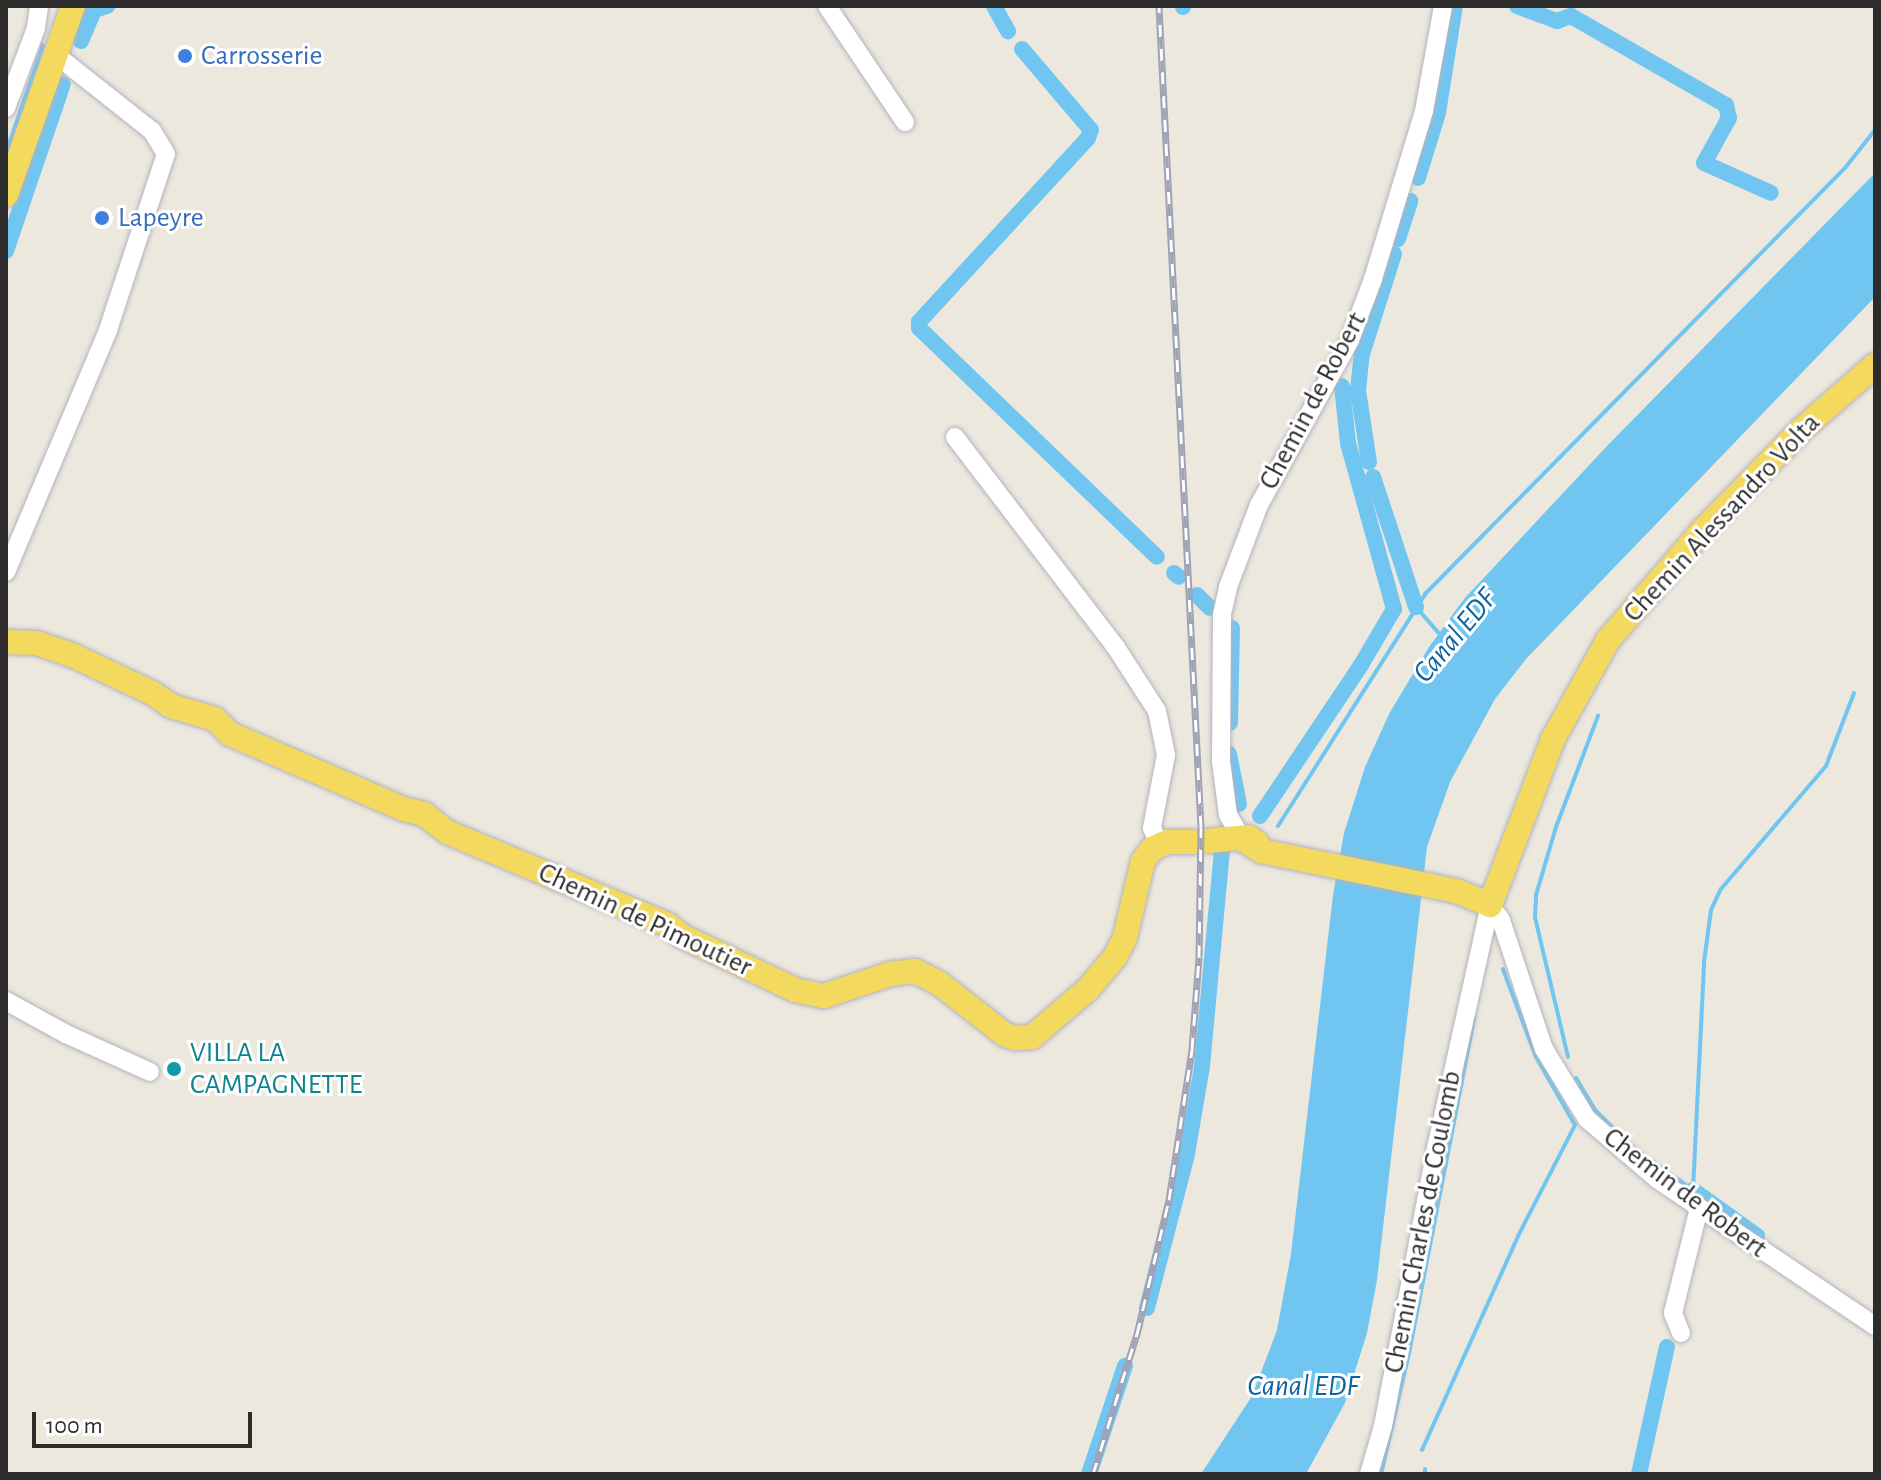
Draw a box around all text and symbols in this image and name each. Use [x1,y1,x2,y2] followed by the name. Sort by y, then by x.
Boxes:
[201,39,322,73] place label: Carrosserie
[176,47,194,65] marker: Carrosserie
[118,201,204,235] place label: Lapeyre
[93,209,111,227] marker: Lapeyre
[1252,307,1374,495] street label: Chemin de Robert
[1617,407,1827,629] street label: Chemin Alessandro Volta
[1405,582,1505,690] water label: Canal EDF
[533,856,757,984] street label: Chemin de Pimoutier
[190,1036,362,1102] place label: VILLA LA CAMPAGNETTE
[165,1060,183,1078] marker: VILLA LA CAMPAGNETTE
[1377,1068,1469,1376] street label: Chemin Charles de Coulomb
[1597,1121,1773,1265] street label: Chemin de Robert
[1247,1368,1359,1404] water label: Canal EDF
[36,1396,256,1446] scale bar
[46,1414,103,1438] text: 100 m

